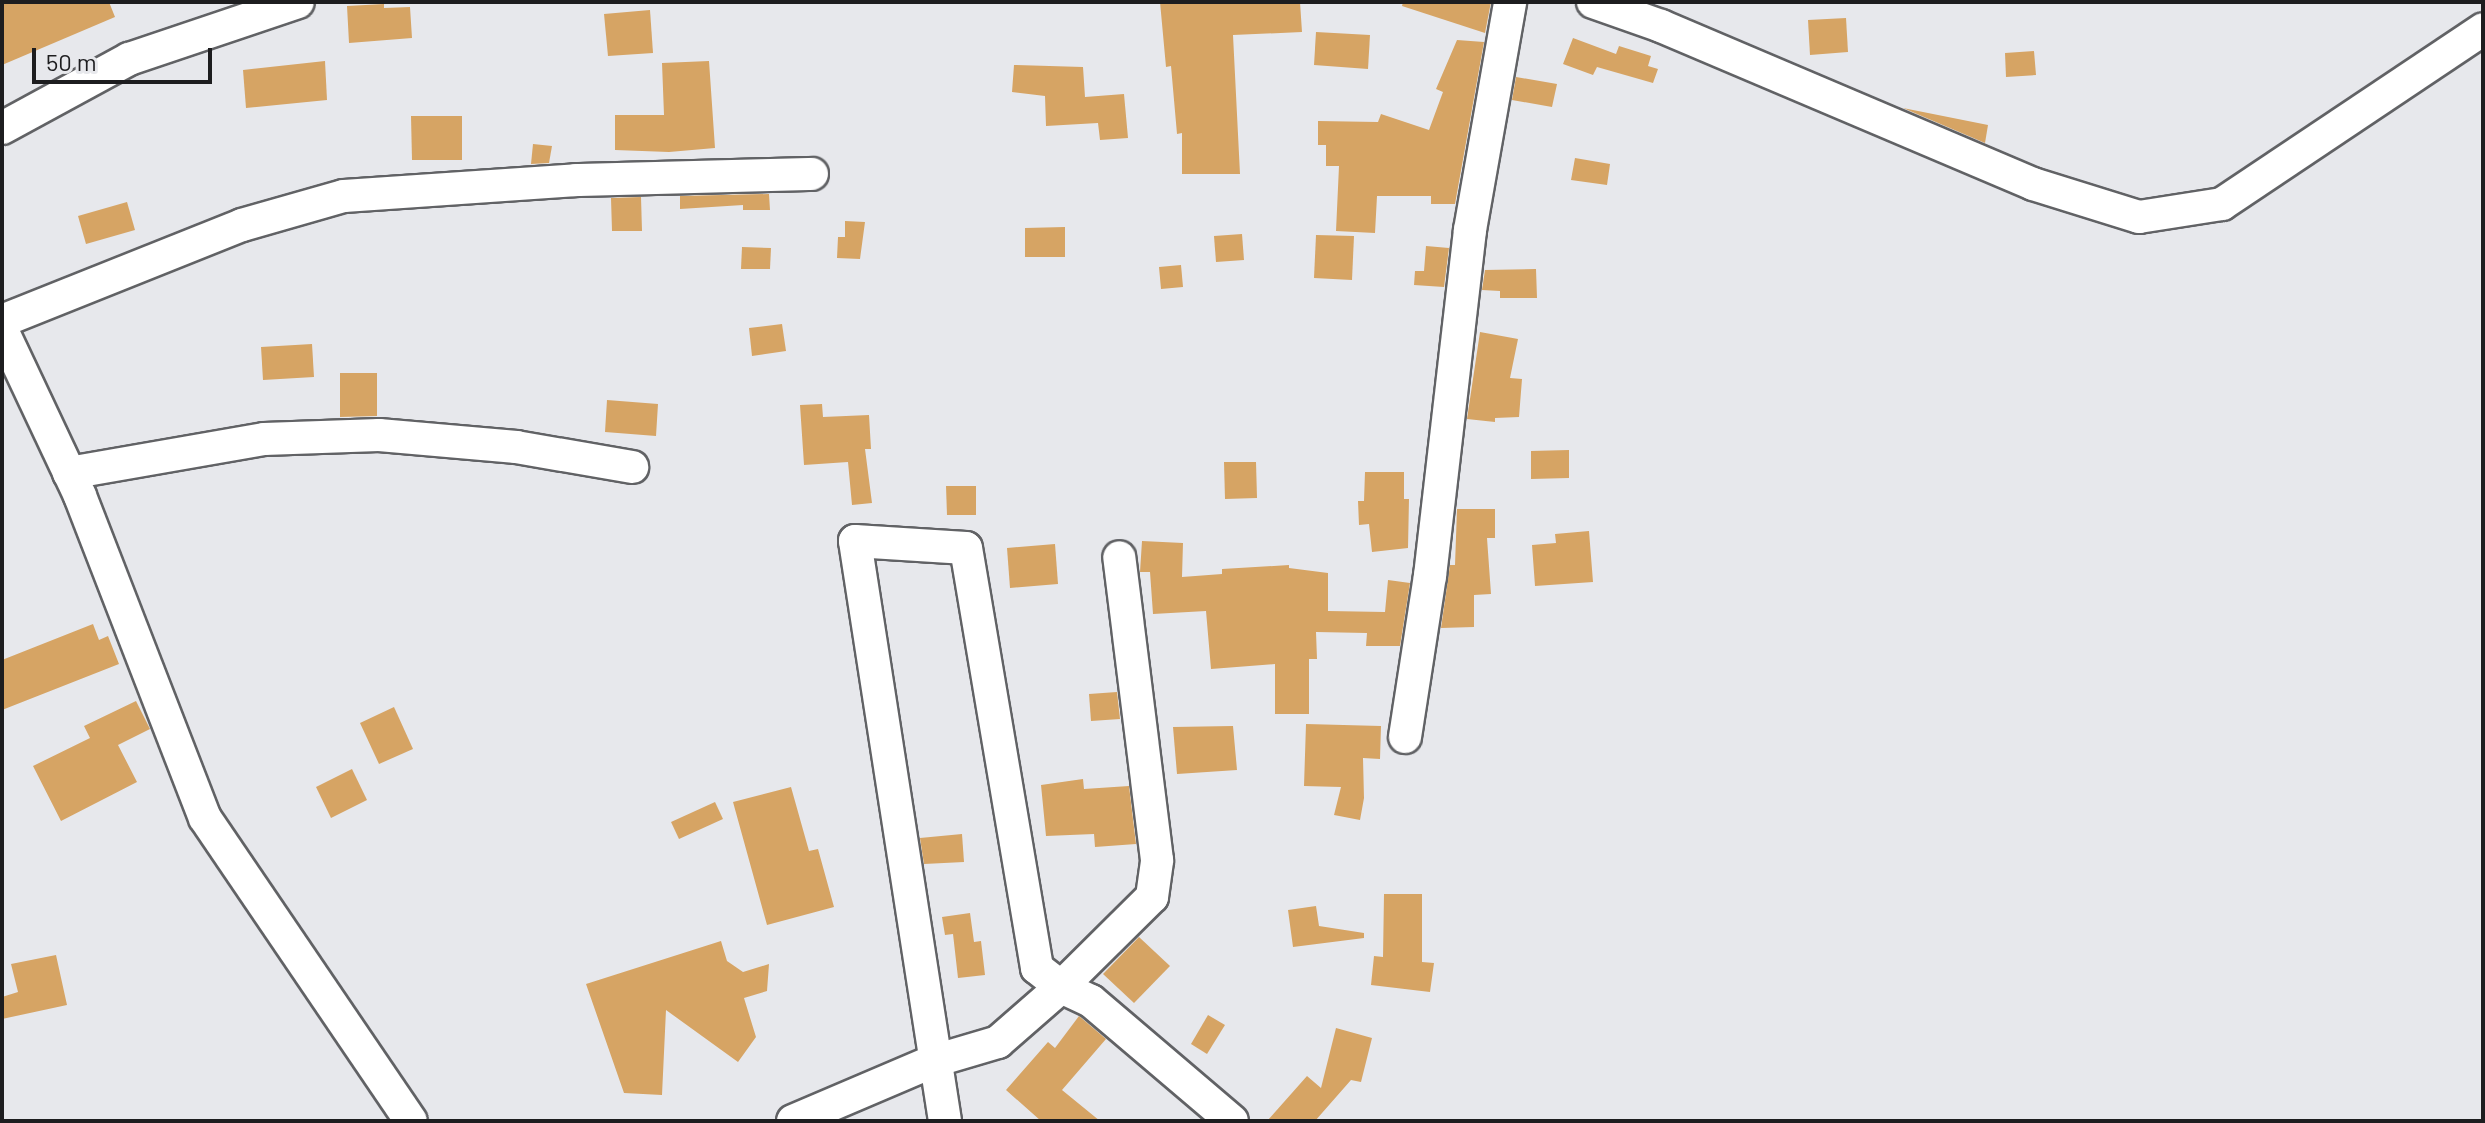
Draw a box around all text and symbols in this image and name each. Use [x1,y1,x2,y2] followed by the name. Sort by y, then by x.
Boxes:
[36,32,216,82] scale bar
[46,47,97,76] text: 50 m

